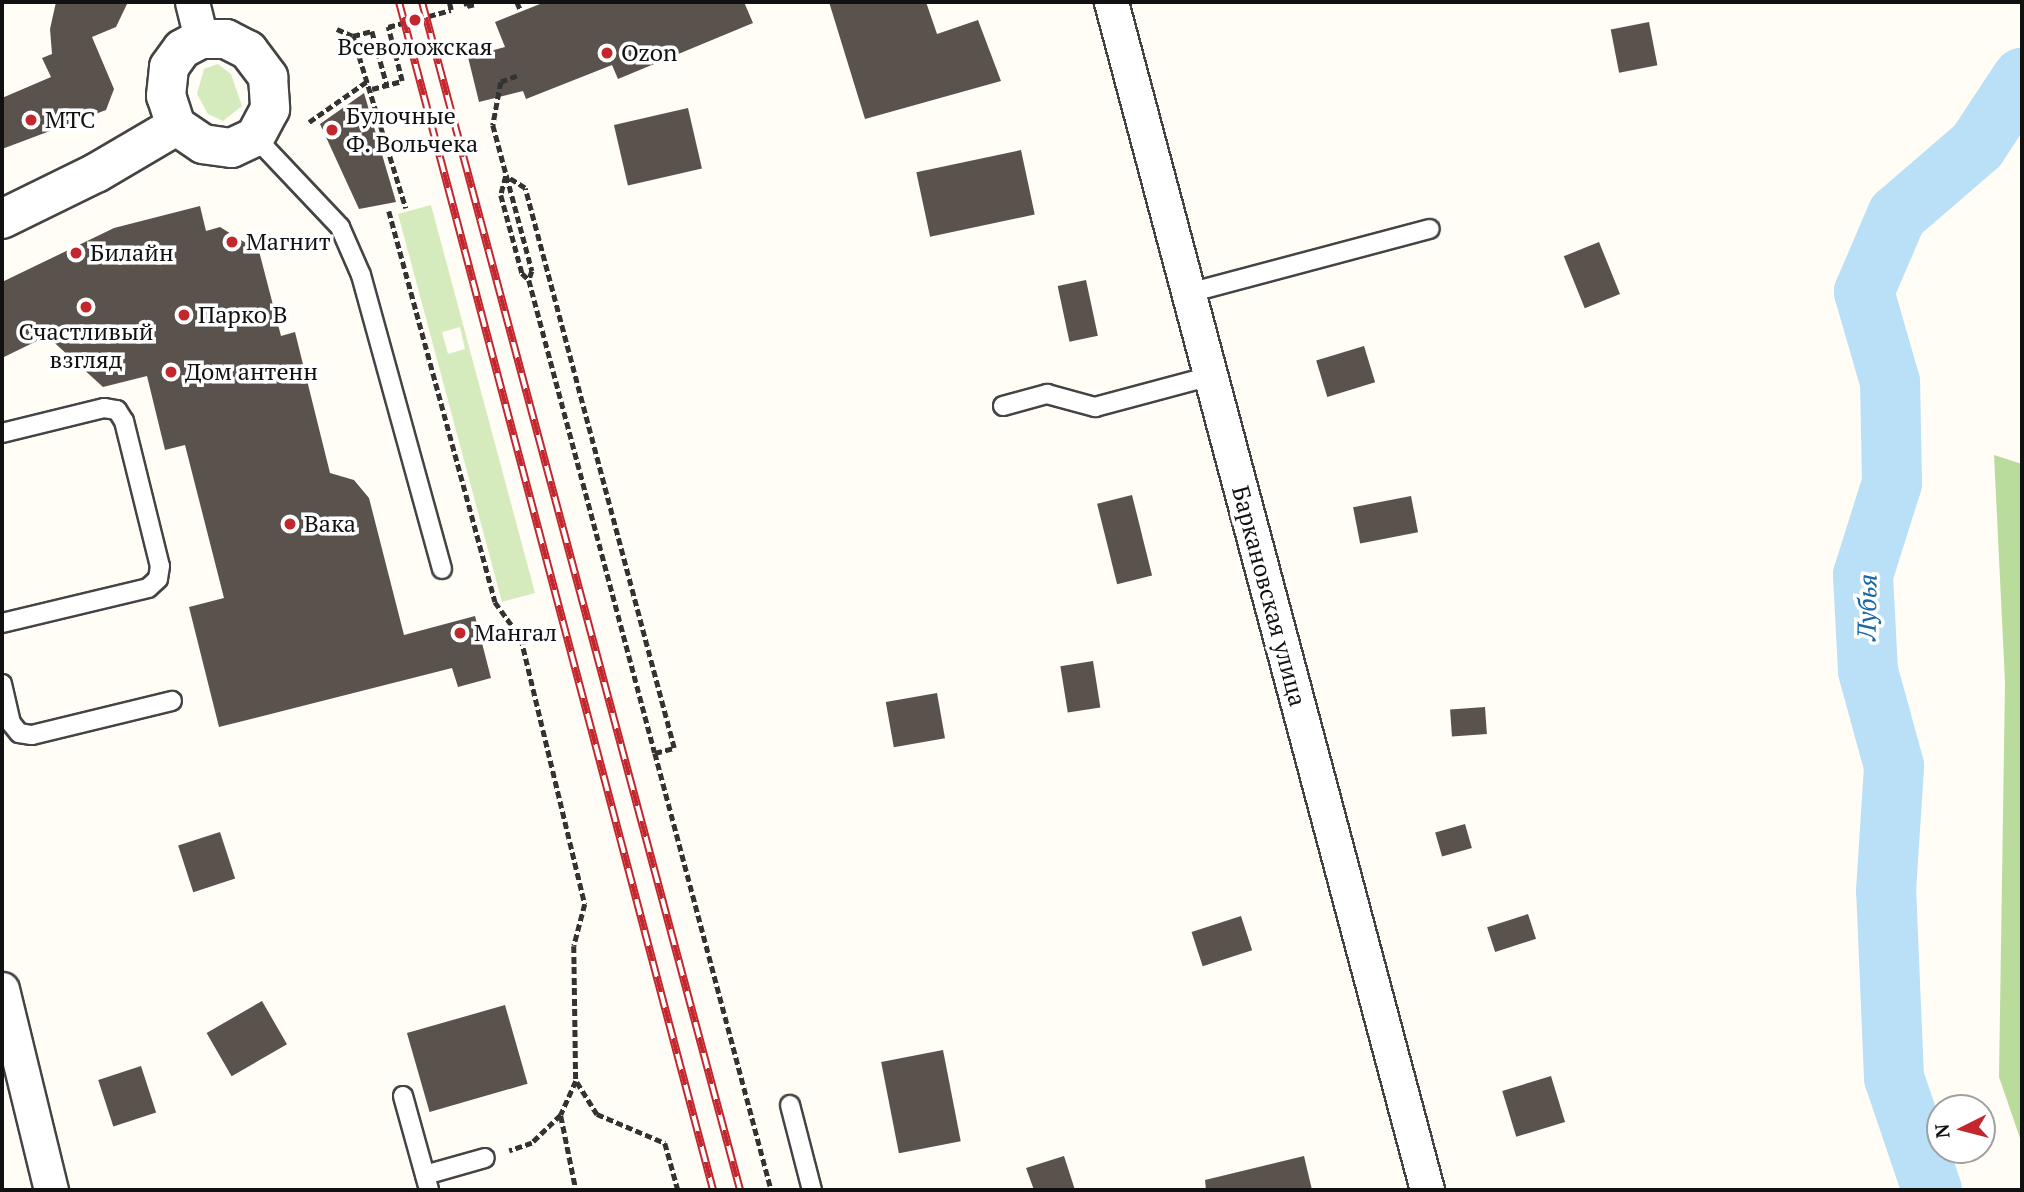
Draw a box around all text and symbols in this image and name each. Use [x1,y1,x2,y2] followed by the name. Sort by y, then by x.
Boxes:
[405,10,425,30] marker: Всеволожская
[337,33,493,61] place label: Всеволожская
[621,39,677,67] place label: Ozon
[599,45,615,61] marker: Ozon
[346,102,479,158] place label: Булочные Ф. Вольчека
[45,106,96,134] place label: МТС
[23,112,39,128] marker: МТС
[324,122,340,138] marker: Булочные Ф. Вольчека
[246,228,331,256] place label: Магнит
[224,234,240,250] marker: Магнит
[90,239,174,267] place label: Билайн
[68,245,84,261] marker: Билайн
[78,299,94,315] marker: Счастливый взгляд
[198,301,287,329] place label: Парко В
[176,307,192,323] marker: Парко В
[18,318,154,374] place label: Счастливый взгляд
[185,358,318,386] place label: Дом антенн
[163,364,179,380] marker: Дом антенн
[1226,483,1312,709] street label: Баркановская улица
[304,510,356,538] place label: Вака
[282,516,298,532] marker: Вака
[1851,573,1883,641] water label: Лубья
[474,619,557,647] place label: Мангал
[452,625,468,641] marker: Мангал
[1926,1094,1996,1164] north arrow
[1928,1123,1955,1140] text: N

